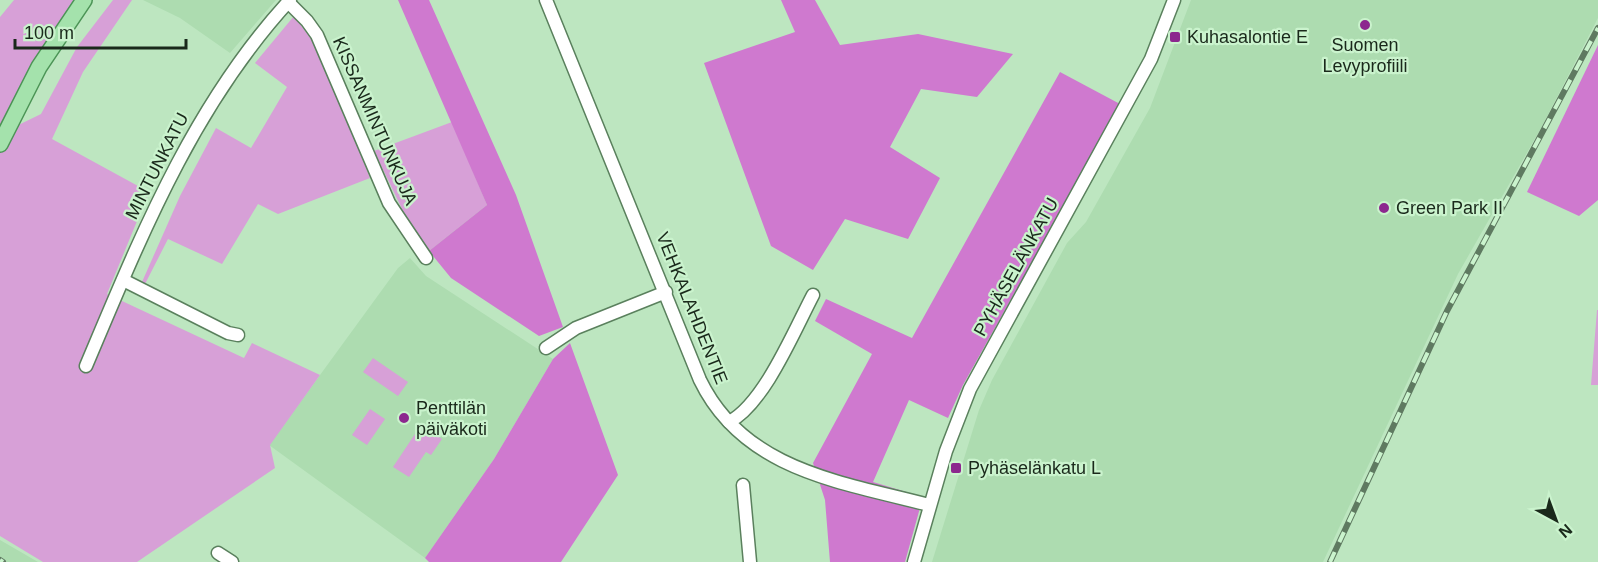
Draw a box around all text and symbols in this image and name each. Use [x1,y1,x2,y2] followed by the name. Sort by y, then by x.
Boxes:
[15,12,186,50] scale bar
[1358,18,1372,32] marker: Suomen Levyprofiili
[24,23,74,43] text: 100 m
[1187,27,1308,47] place label: Kuhasalontie E
[1168,30,1182,44] marker: Kuhasalontie E
[329,34,421,208] street label: KISSANMINTUNKUJA
[1322,35,1408,76] place label: Suomen Levyprofiili
[122,109,192,223] street label: MINTUNKATU
[970,194,1062,340] street label: PYHÄSELÄNKATU
[1396,198,1503,218] place label: Green Park II
[1377,201,1391,215] marker: Green Park II
[652,229,732,387] street label: VEHKALAHDENTIE
[416,398,487,439] place label: Penttilän päiväkoti
[397,411,411,425] marker: Penttilän päiväkoti
[968,458,1101,478] place label: Pyhäselänkatu L
[949,461,963,475] marker: Pyhäselänkatu L
[1526,490,1586,550] north arrow
[1556,521,1575,541] text: N

